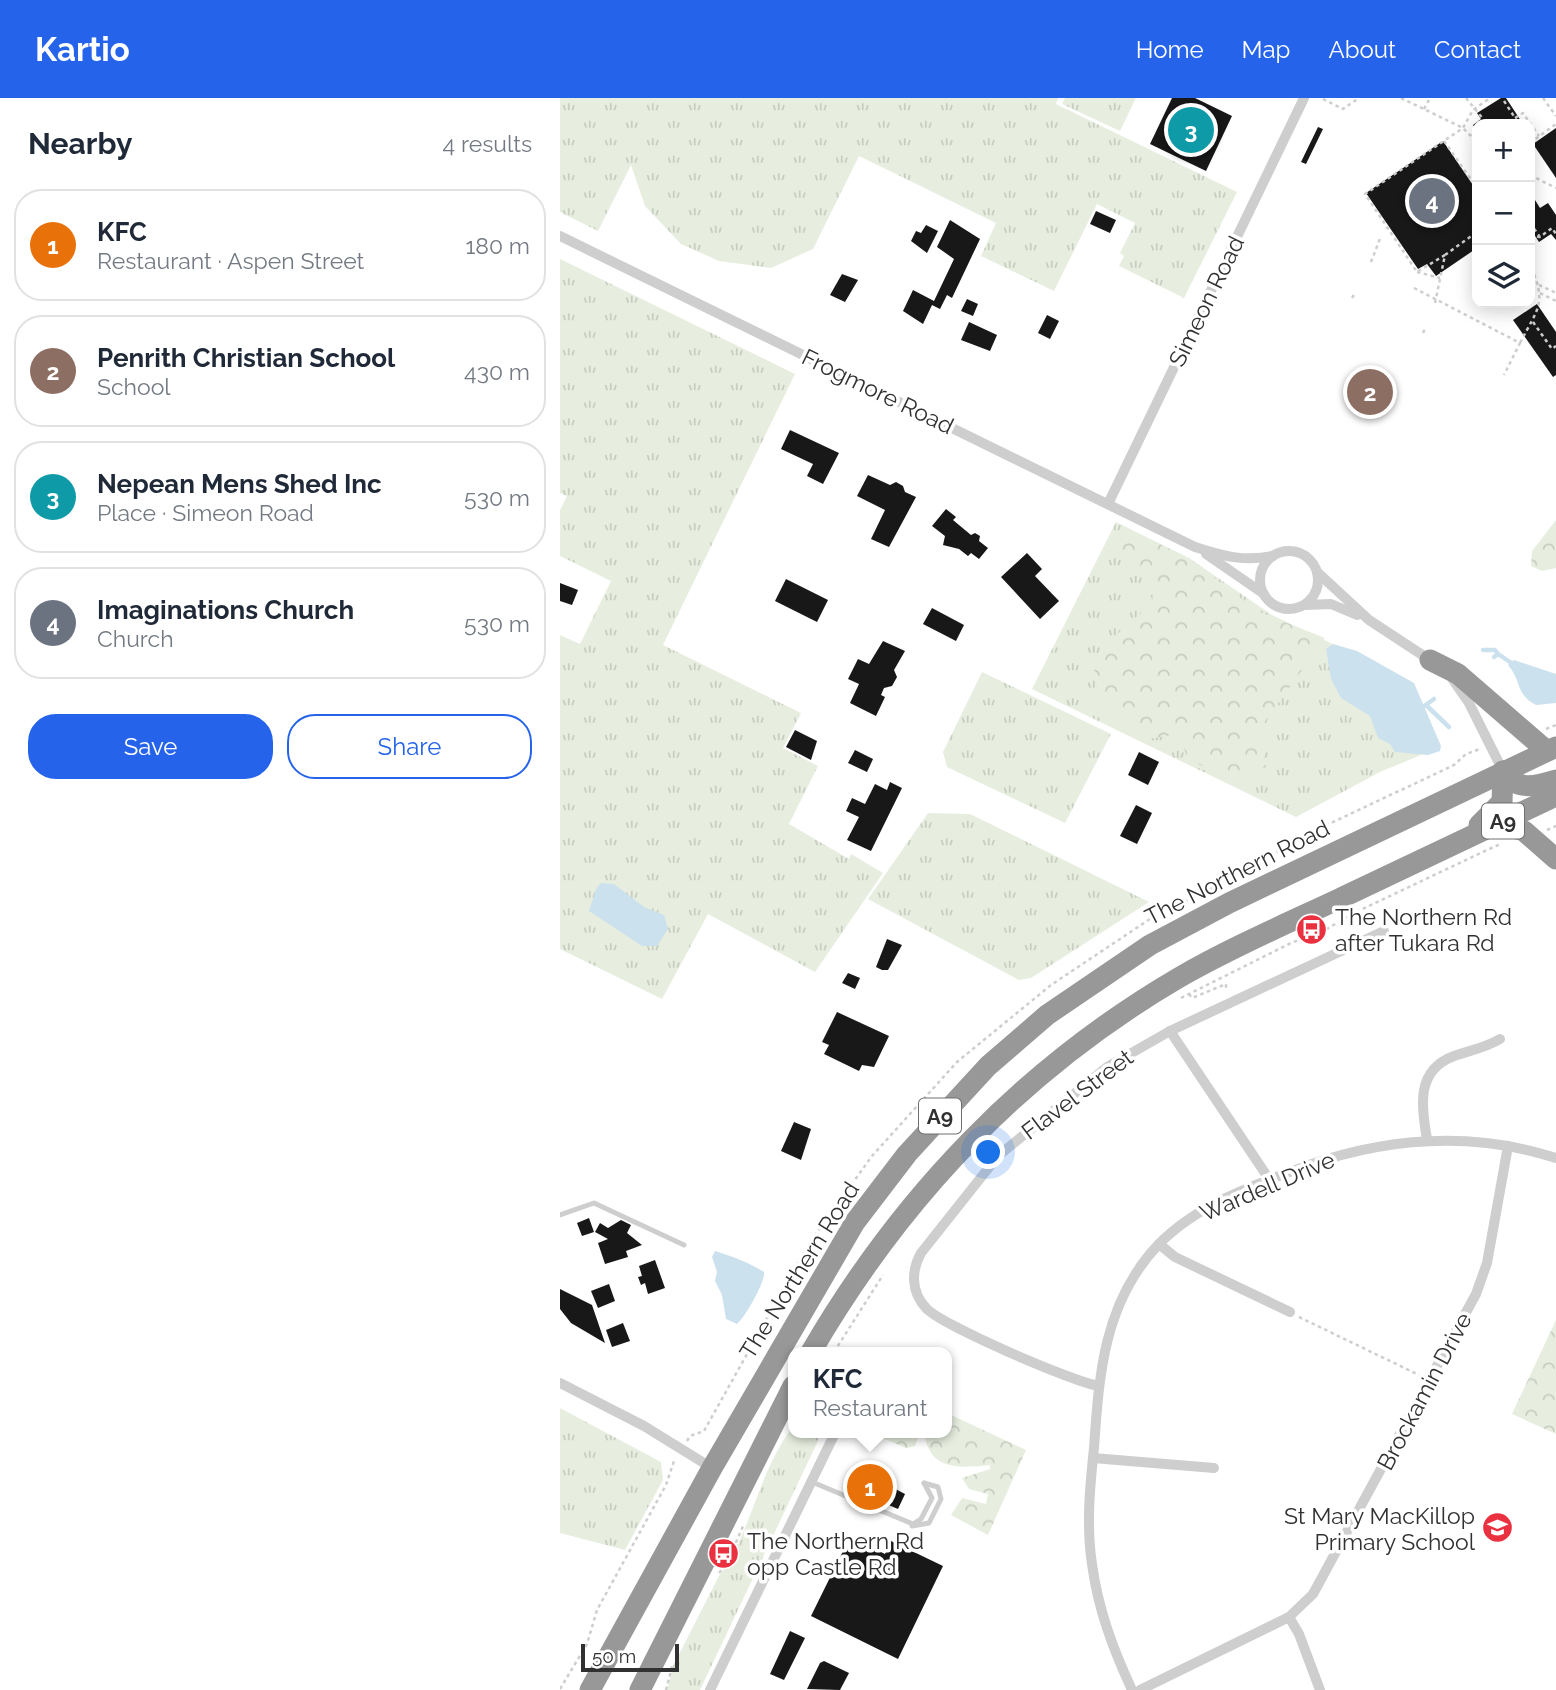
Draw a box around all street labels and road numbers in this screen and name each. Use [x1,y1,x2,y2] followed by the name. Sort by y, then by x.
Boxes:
[1163,231,1249,371] street label: Simeon Road
[798,343,958,439] street label: Frogmore Road
[1482,804,1524,838] road number: A9
[1140,814,1334,930] street label: The Northern Road
[1016,1043,1138,1145] street label: Flavel Street
[919,1098,961,1134] road number: A9
[1196,1146,1338,1226] street label: Wardell Drive
[734,1177,864,1363] street label: The Northern Road
[1371,1308,1477,1474] street label: Brockamin Drive

